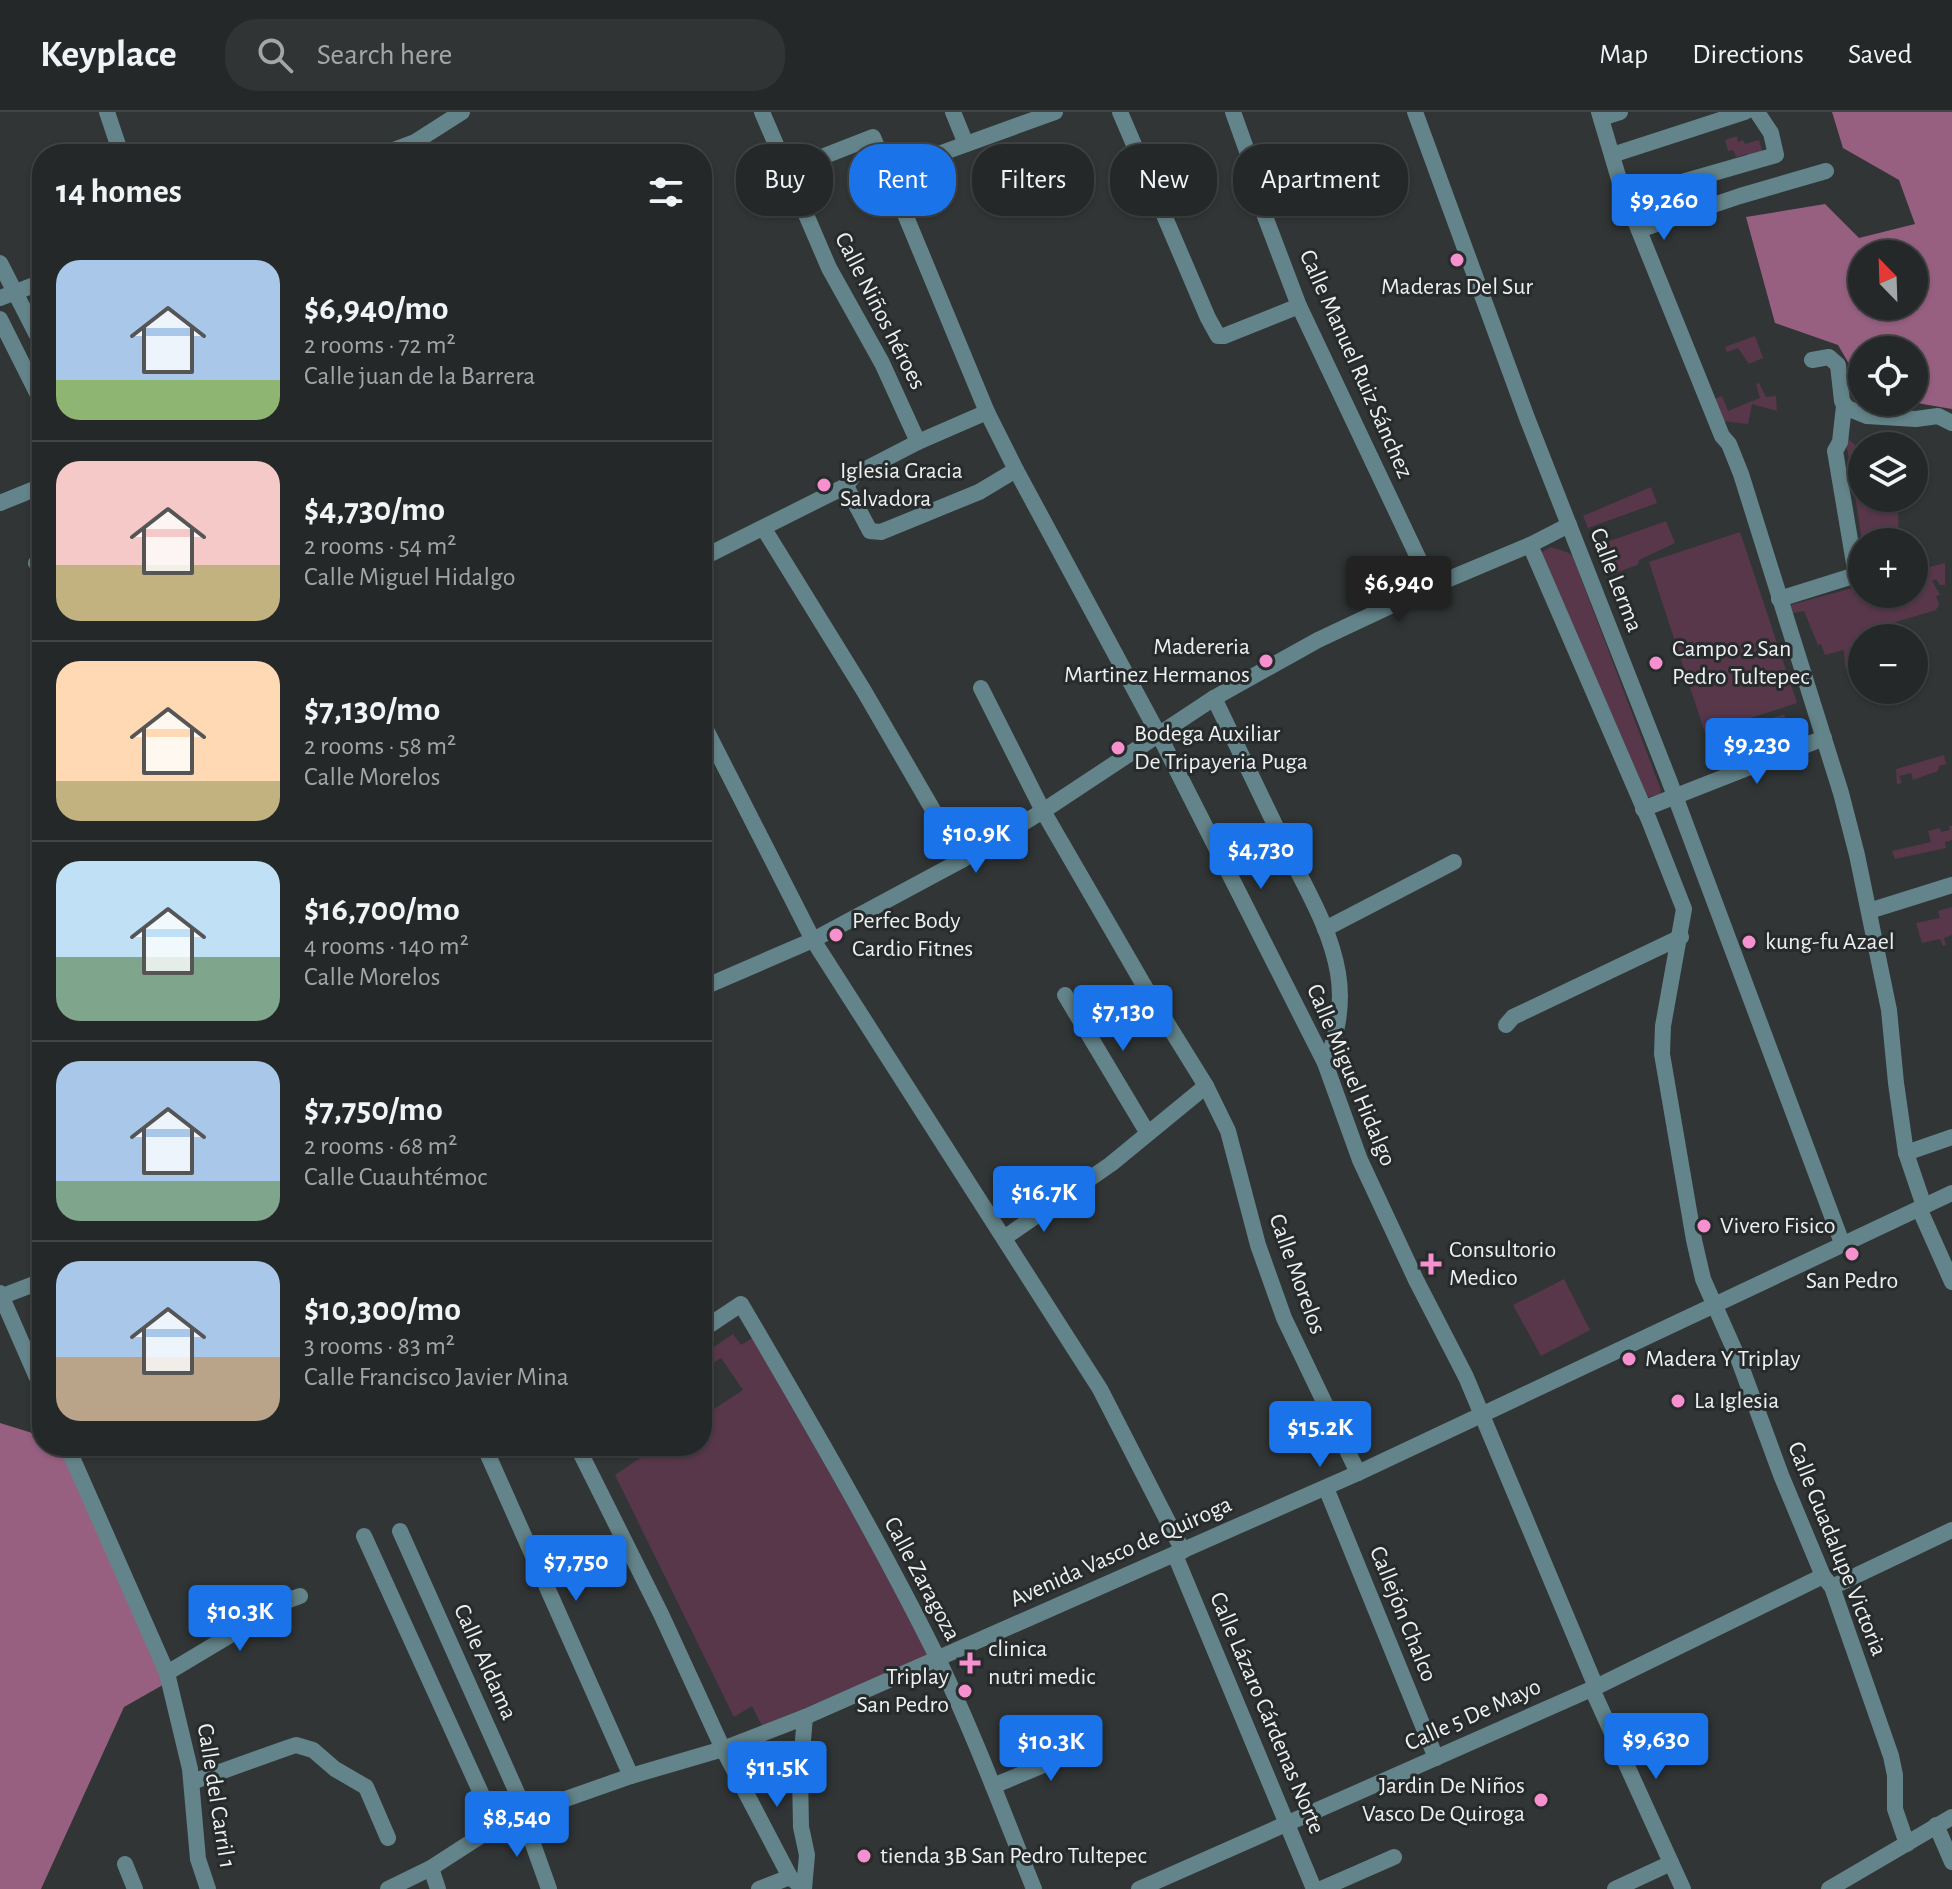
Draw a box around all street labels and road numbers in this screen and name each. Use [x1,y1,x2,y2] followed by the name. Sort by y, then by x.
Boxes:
[830,229,930,393] street label: Calle Niños héroes
[1295,246,1417,482] street label: Calle Manuel Ruiz Sánchez
[1585,525,1647,635] street label: Calle Lerma
[1302,980,1400,1170] street label: Calle Miguel Hidalgo
[1264,1211,1330,1337] street label: Calle Morelos
[1783,1438,1891,1660] street label: Calle Guadalupe Victoria
[1007,1492,1235,1612] street label: Avenida Vasco de Quiroga
[879,1513,965,1645] street label: Calle Zaragoza
[1365,1543,1441,1685] street label: Callejón Chalco
[1205,1589,1329,1837] street label: Calle Lázaro Cárdenas Norte
[449,1601,521,1723] street label: Calle Aldama
[1401,1674,1545,1756] street label: Calle 5 De Mayo
[193,1722,239,1870] street label: Calle del Carril 1

